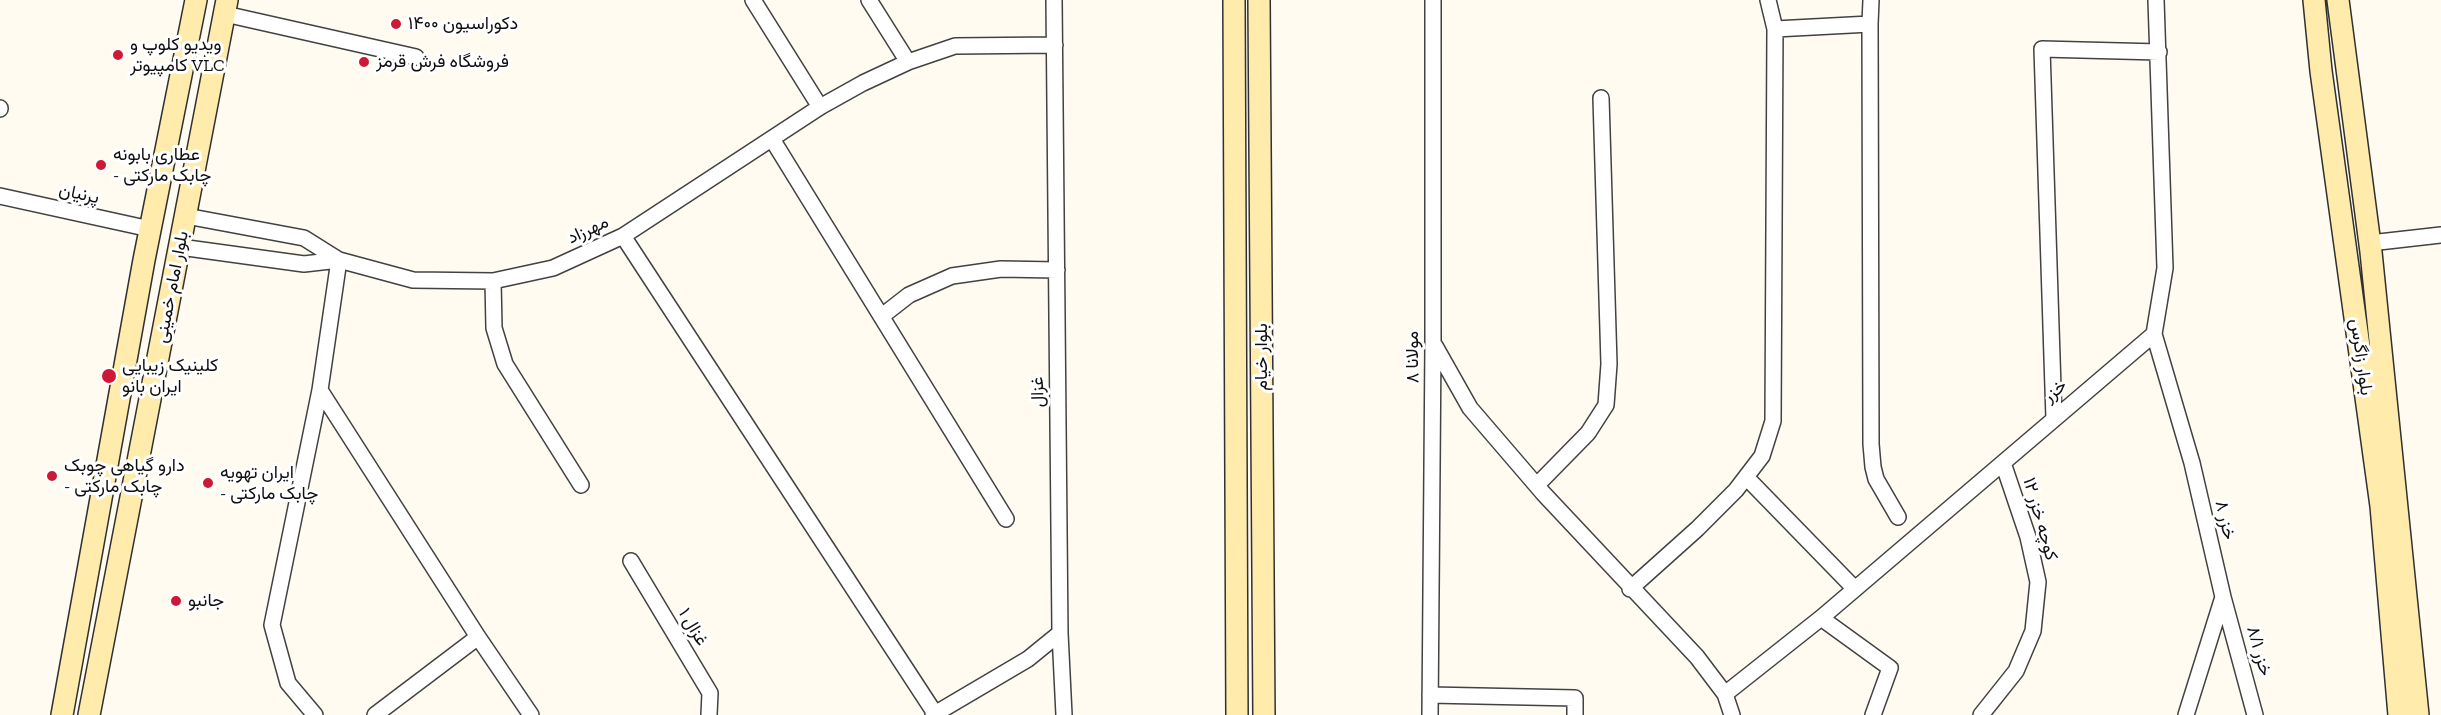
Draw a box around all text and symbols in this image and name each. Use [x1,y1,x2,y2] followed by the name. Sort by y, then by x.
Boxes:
[408,13,518,35] place label: دکوراسیون ۱۴۰۰
[389,17,403,31] marker: دکوراسیون ۱۴۰۰
[130,34,225,76] place label: ویدیو کلوپ و کامپیوتر VLC
[111,48,125,62] marker: ویدیو کلوپ و کامپیوتر VLC
[376,51,509,73] place label: فروشگاه فرش قرمز
[357,55,371,69] marker: فروشگاه فرش قرمز
[113,144,211,186] place label: عطاری بابونه - چابک مارکتی
[94,158,108,172] marker: عطاری بابونه - چابک مارکتی
[57,179,101,209] street label: پرنیان
[564,211,612,249] street label: مهرزاد
[151,229,193,345] street label: بلوار امام خمینی
[2345,317,2377,397] street label: بلوار زاگرس
[1251,323,1273,391] street label: بلوار خیام
[1402,331,1424,383] street label: مولانا ۸
[122,355,218,398] place label: کلینیک زیبایی ایران بانو
[100,367,118,385] marker: کلینیک زیبایی ایران بانو
[2039,375,2071,407] street label: خزر
[1027,376,1049,408] street label: غزال
[64,455,185,498] place label: دارو گیاهی چوبک - چابک مارکتی
[220,462,318,504] place label: ایران تهویه - چابک مارکتی
[45,469,59,483] marker: دارو گیاهی چوبک - چابک مارکتی
[2018,475,2062,563] street label: کوچه خزر ۱۲
[201,476,215,490] marker: ایران تهویه - چابک مارکتی
[2210,498,2240,542] street label: خزر ۸
[188,590,224,612] place label: جانبو
[169,594,183,608] marker: جانبو
[673,604,713,650] street label: غزال ۱
[2242,624,2276,678] street label: خزر ۸/۱

